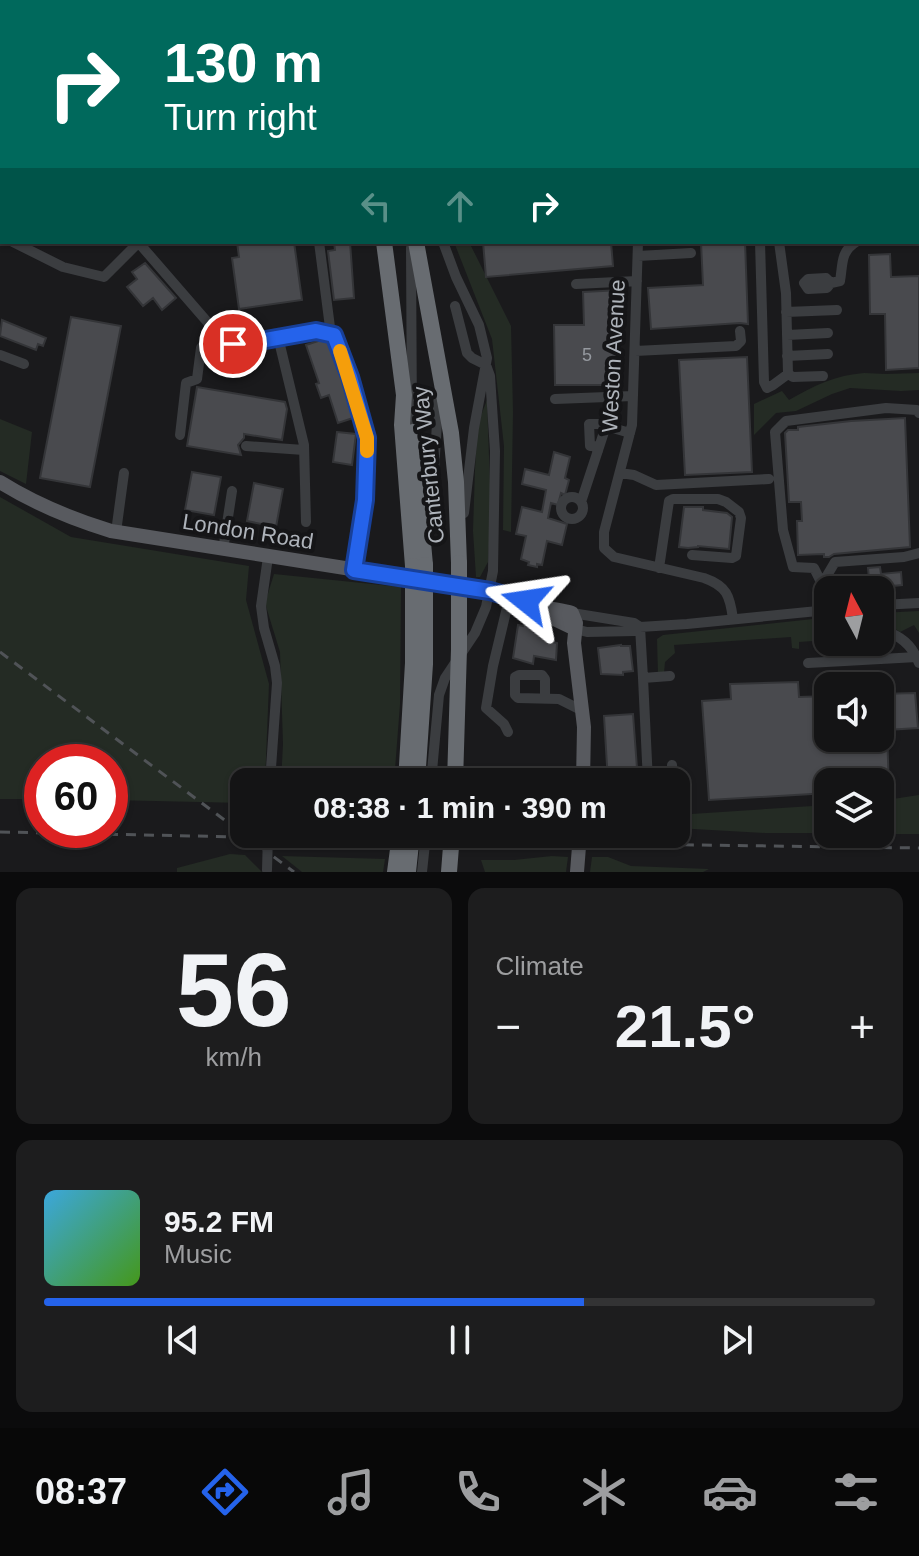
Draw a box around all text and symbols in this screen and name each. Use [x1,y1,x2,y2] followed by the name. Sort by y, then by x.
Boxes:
[164,31,323,94] text: 130 m
[32,32,136,136] icon: right
[164,97,317,138] text: Turn right
[354,184,398,228] icon: left
[438,184,482,228] icon: ahead
[522,184,566,228] icon: right
[597,279,630,433] street label: Weston Avenue
[199,310,267,378] pin
[211,322,255,366] icon: arrive
[582,345,592,365] house number: 5
[408,385,449,545] street label: Canterbury Way
[181,509,315,554] street label: London Road
[484,559,568,643] position arrow
[814,576,894,656] north arrow
[814,576,894,848] map controls
[814,672,894,752] button: sound
[24,744,128,848] speed limit sign: 60
[814,768,894,848] button: layers
[313,791,607,824] text: 08:38 · 1 min · 390 m
[176,932,292,1048] text: 56
[496,951,584,981] text: Climate
[615,993,756,1060] text: 21.5°
[496,1002,521,1051] text: −
[849,1002,875,1051] text: +
[206,1042,262,1072] text: km/h
[164,1205,274,1238] text: 95.2 FM
[164,1239,232,1269] text: Music
[161,1318,205,1362] icon: previous
[438,1318,482,1362] icon: pause
[715,1318,759,1362] icon: next
[197,1464,253,1520] icon: directions
[323,1464,379,1520] icon: music
[450,1464,506,1520] icon: phone
[576,1464,632,1520] icon: climate
[702,1464,758,1520] icon: car
[828,1464,884,1520] icon: filters
[35,1471,127,1512] text: 08:37

